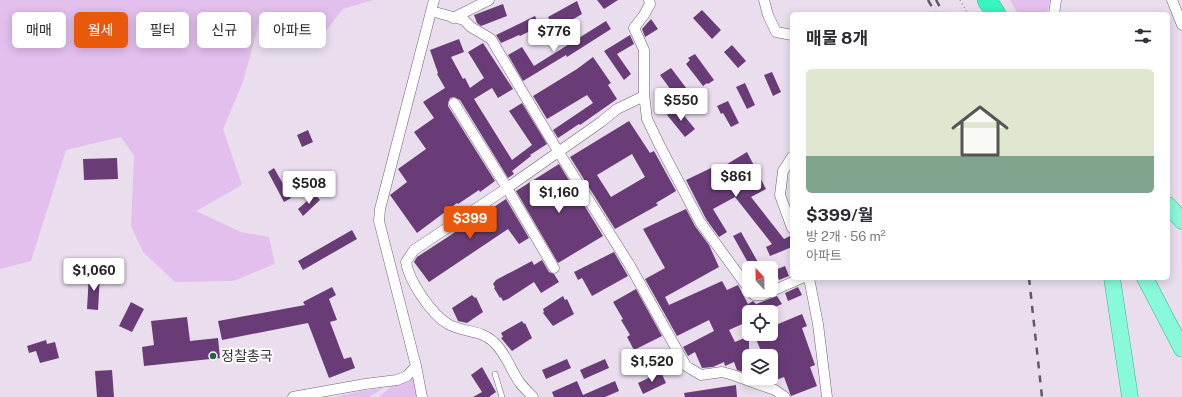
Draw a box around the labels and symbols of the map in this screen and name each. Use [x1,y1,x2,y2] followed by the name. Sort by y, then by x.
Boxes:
[530,19,578,53] pin: $776
[657,88,705,122] pin: $550
[712,164,760,198] pin: $861
[285,171,333,205] pin: $508
[526,180,592,214] pin: $1,160
[446,206,494,240] pin: $399
[61,258,127,292] pin: $1,060
[742,261,778,297] north arrow
[221,348,273,364] place label: 정찰총국
[619,349,685,383] pin: $1,520
[208,351,218,361] marker: 정찰총국

